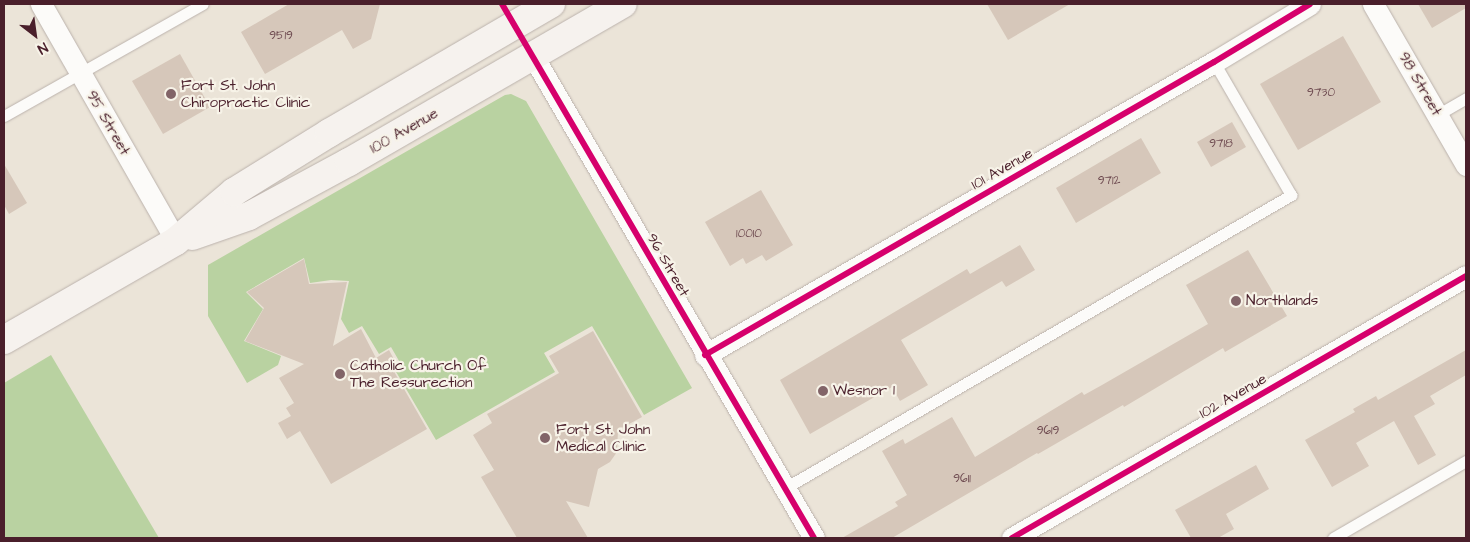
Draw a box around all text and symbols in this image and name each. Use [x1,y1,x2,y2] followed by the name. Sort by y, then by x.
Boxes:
[10,10,60,60] north arrow
[269,29,293,43] house number: 9519
[34,37,51,59] text: N
[1395,49,1445,119] street label: 98 Street
[181,76,310,111] place label: Fort St. John Chiropractic Clinic
[1307,86,1335,100] house number: 9730
[82,88,134,158] street label: 95 Street
[165,88,177,100] marker: Fort St. John Chiropractic Clinic
[367,104,441,158] street label: 100 Avenue
[1209,137,1233,151] house number: 9718
[968,144,1036,194] street label: 101 Avenue
[1098,174,1120,188] house number: 9712
[736,227,762,241] house number: 10010
[643,230,693,300] street label: 96 Street
[1246,292,1318,310] place label: Northlands
[1230,295,1242,307] marker: Northlands
[350,356,486,391] place label: Catholic Church Of The Ressurection
[334,368,346,380] marker: Catholic Church Of The Ressurection
[1196,370,1270,422] street label: 102 Avenue
[833,382,895,400] place label: Wesnor 1
[817,385,829,397] marker: Wesnor 1
[556,420,650,455] place label: Fort St. John Medical Clinic
[1037,424,1059,438] house number: 9619
[538,431,552,445] marker: Fort St. John Medical Clinic
[953,472,971,486] house number: 9611

